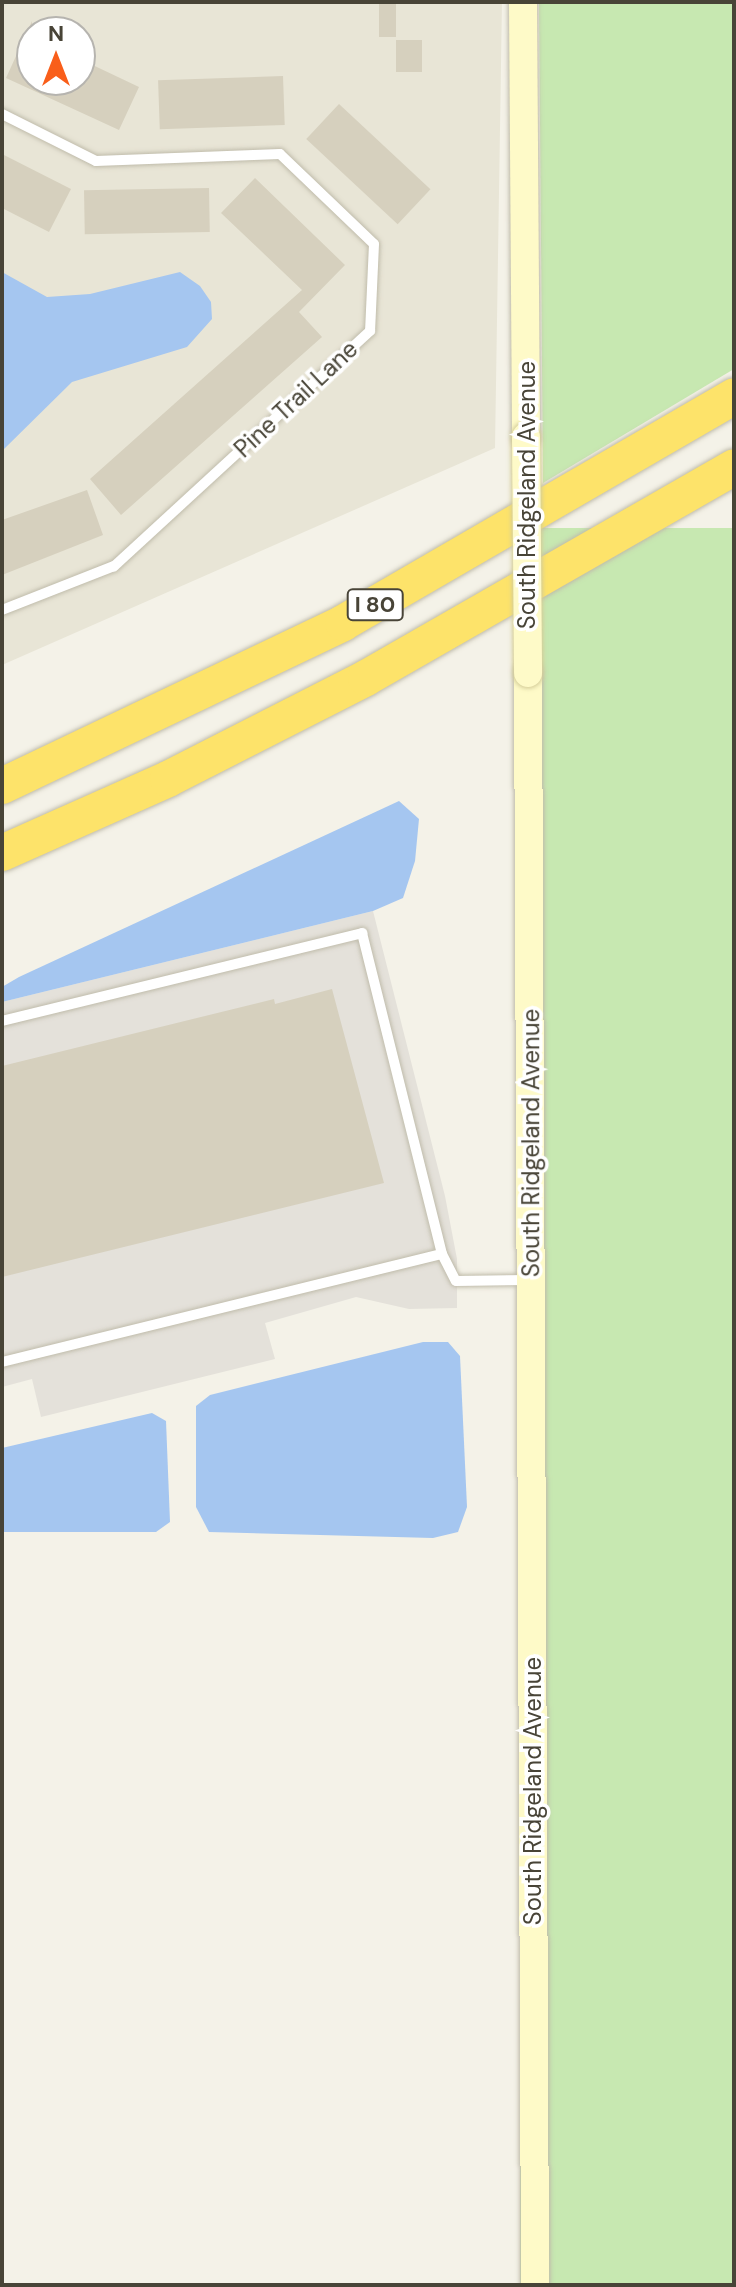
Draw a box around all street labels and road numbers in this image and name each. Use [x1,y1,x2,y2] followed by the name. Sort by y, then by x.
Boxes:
[228,335,364,463] street label: Pine Trail Lane
[513,361,541,629] street label: South Ridgeland Avenue
[345,587,405,623] road number: I 80
[517,1009,545,1277] street label: South Ridgeland Avenue
[519,1657,547,1925] street label: South Ridgeland Avenue

